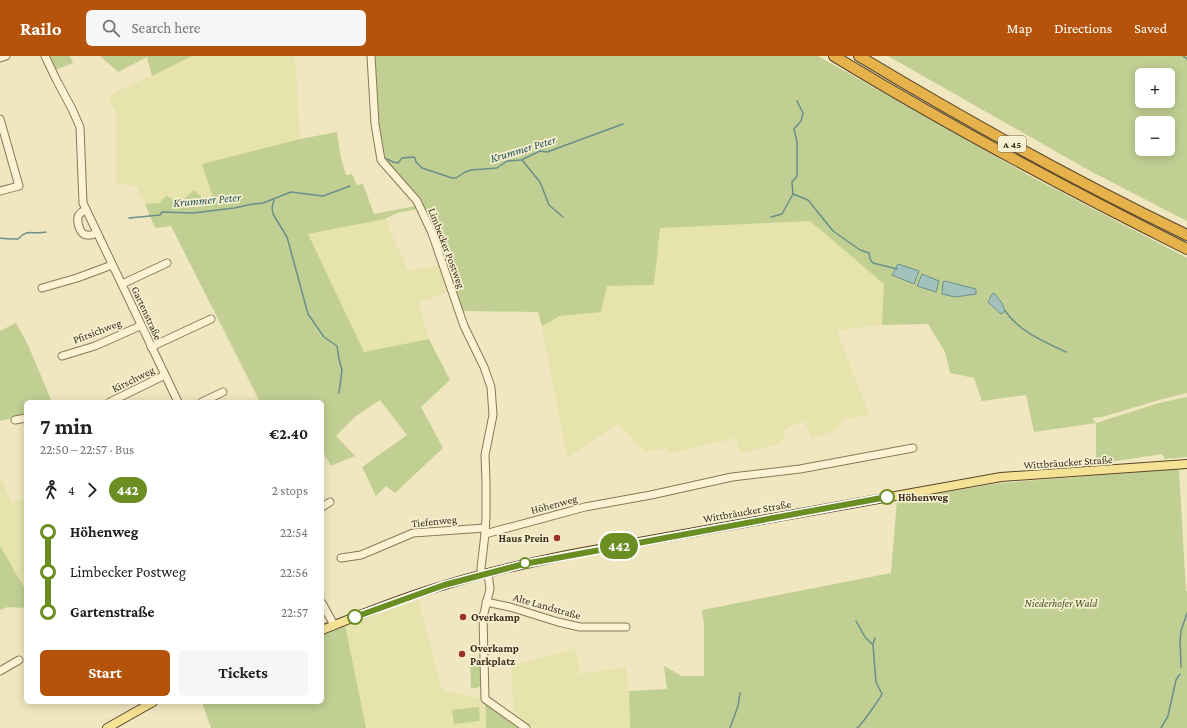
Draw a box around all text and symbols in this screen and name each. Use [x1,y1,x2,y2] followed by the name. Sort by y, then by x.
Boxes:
[86,10,366,46] search box
[100,17,122,39] icon: search
[20,18,62,39] text: Railo
[132,20,200,36] text: Search here
[1007,20,1032,36] text: Map
[1054,20,1112,36] text: Directions
[1134,20,1167,36] text: Saved
[1135,68,1175,156] map controls
[1135,68,1175,108] button: +
[1135,116,1175,156] button: −
[488,132,558,166] water label: Krummer Peter
[998,136,1026,152] road number: A 45
[172,190,242,210] water label: Krummer Peter
[425,206,468,291] street label: Limbecker Postweg
[129,284,165,342] street label: Gartenstraße
[71,316,124,347] street label: Pfirsichweg
[110,363,157,395] street label: Kirschweg
[40,414,93,439] text: 7 min
[269,426,308,442] text: €2.40
[40,442,134,457] text: 22:50 – 22:57 · Bus
[1023,453,1113,471] street label: Wittbräucker Straße
[40,479,62,501] icon: walk
[81,479,103,501] icon: forward
[117,482,139,498] text: 442
[68,483,75,498] text: 4
[272,483,308,498] text: 2 stops
[879,489,895,505] marker: Höhenweg
[898,491,949,503] place label: Höhenweg
[530,492,579,517] street label: Höhenweg
[702,497,792,525] street label: Wittbräucker Straße
[411,513,458,530] street label: Tiefenweg
[70,524,138,540] text: Höhenweg
[280,525,308,540] text: 22:54
[498,532,550,544] place label: Haus Prein
[552,533,562,543] marker: Haus Prein
[596,533,642,559] line badge: 442
[608,538,630,554] text: 442
[519,557,531,569] unlabelled marker
[70,564,186,580] text: Limbecker Postweg
[280,565,308,580] text: 22:56
[512,591,582,621] street label: Alte Landstraße
[1025,597,1098,610] park label: Niederhofer Wald
[70,604,155,620] text: Gartenstraße
[281,605,308,620] text: 22:57
[347,609,363,625] unlabelled marker
[471,611,520,623] place label: Overkamp
[458,612,468,622] marker: Overkamp
[470,642,519,667] place label: Overkamp Parkplatz
[457,649,467,659] marker: Overkamp Parkplatz
[40,650,170,696] button: Start
[178,650,308,696] button: Tickets

